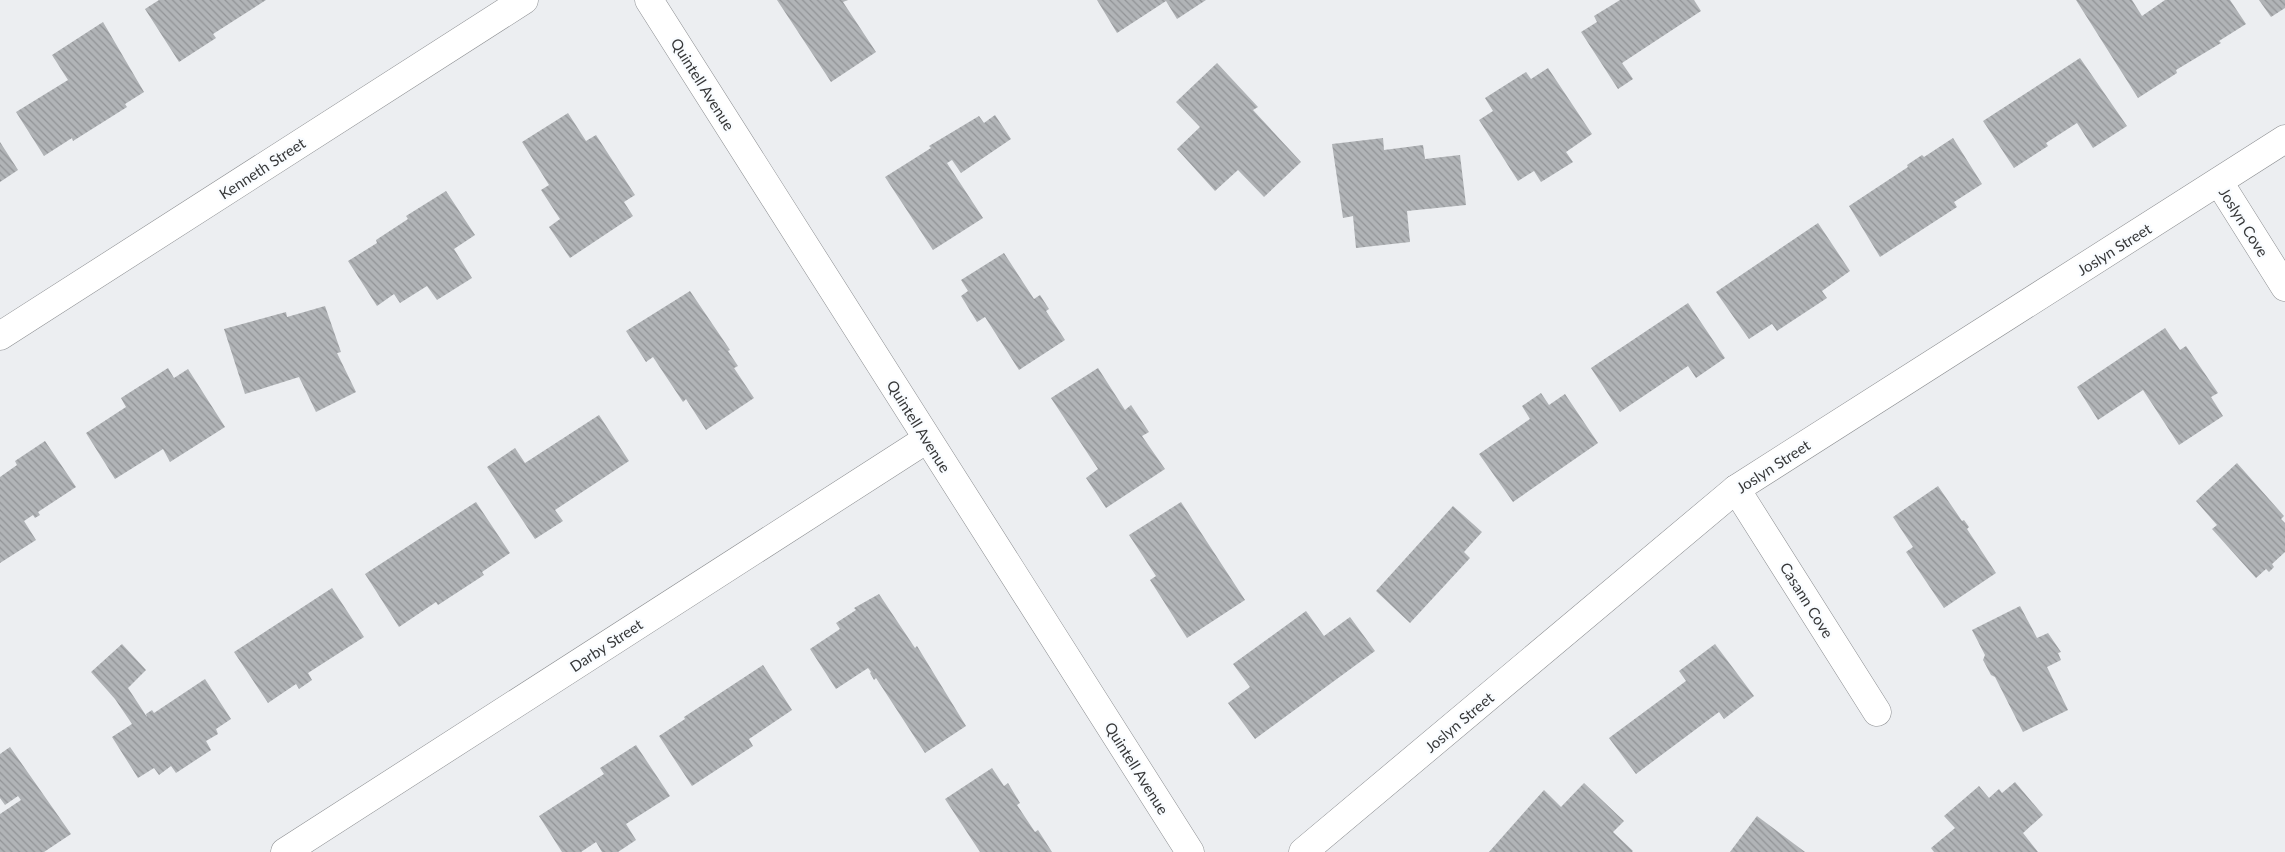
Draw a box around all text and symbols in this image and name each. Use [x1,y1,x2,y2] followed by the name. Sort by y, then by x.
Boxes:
[667,35,739,134] street label: Quintell Avenue
[216,133,309,203] street label: Kenneth Street
[2216,184,2272,260] street label: Joslyn Cove
[2074,219,2155,279] street label: Joslyn Street
[883,377,955,476] street label: Quintell Avenue
[1733,435,1814,496] street label: Joslyn Street
[1777,559,1837,641] street label: Casann Cove
[566,615,646,675] street label: Darby Street
[1421,688,1497,756] street label: Joslyn Street
[1101,719,1173,818] street label: Quintell Avenue

